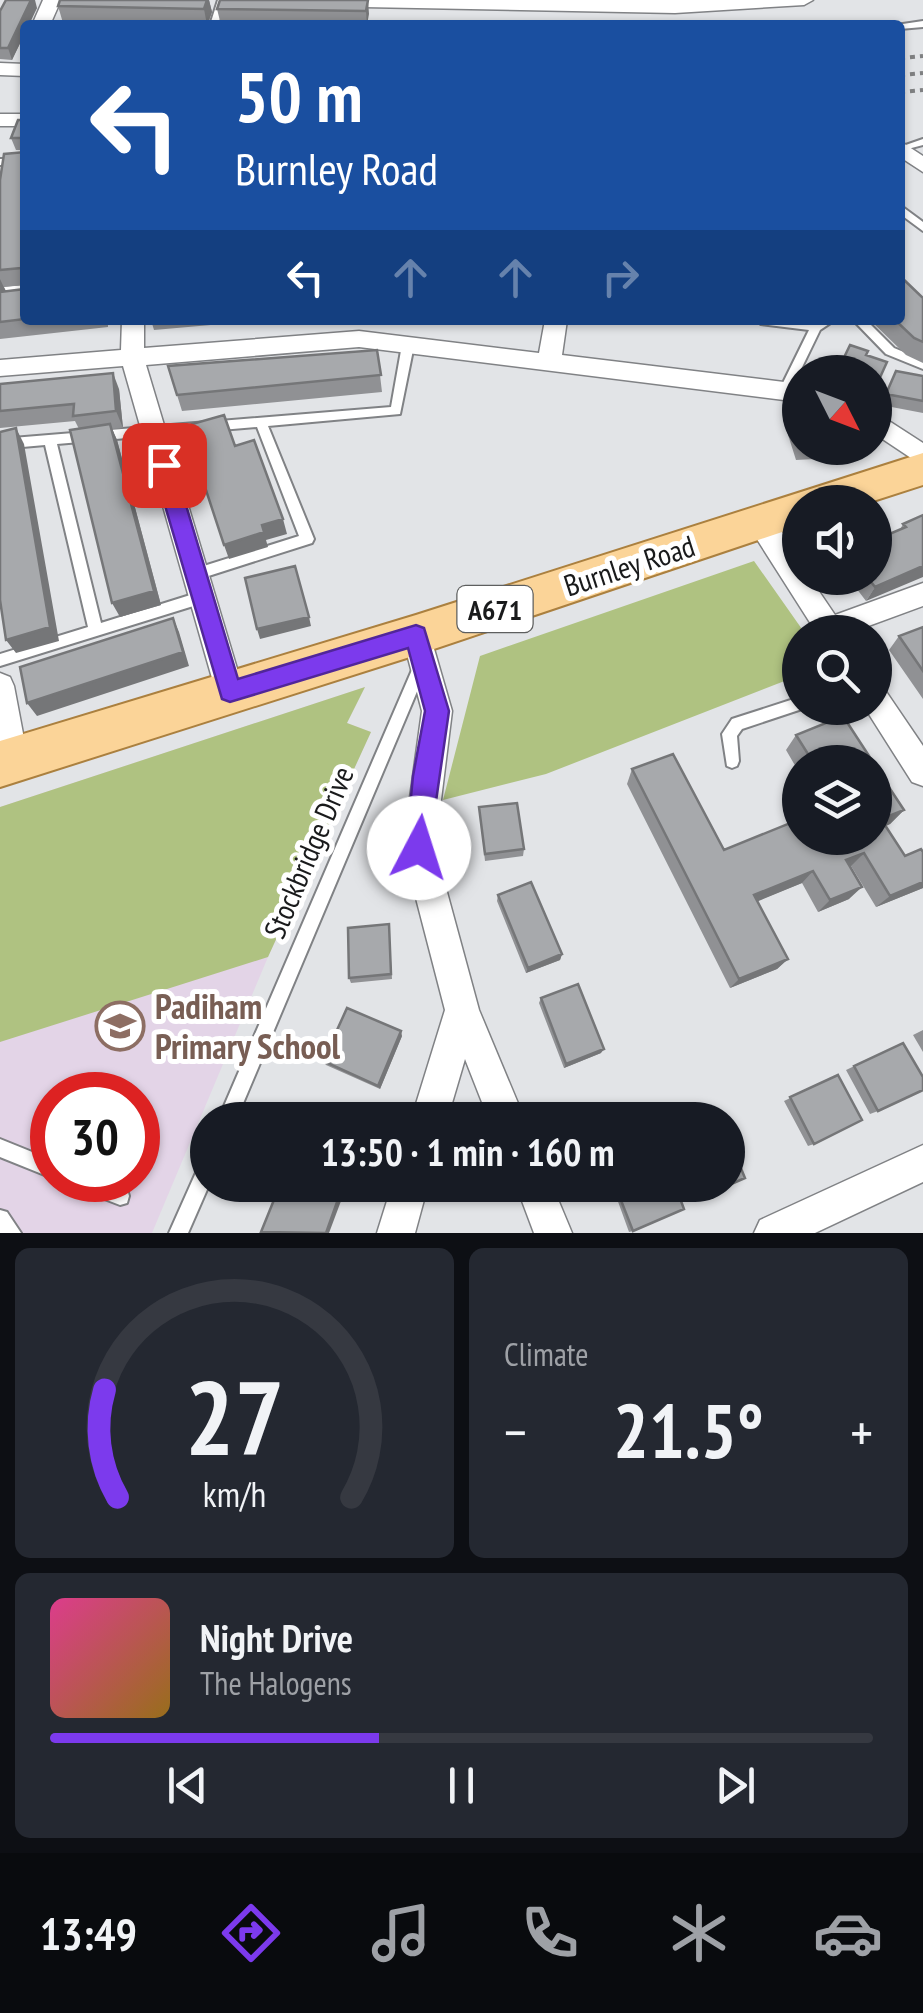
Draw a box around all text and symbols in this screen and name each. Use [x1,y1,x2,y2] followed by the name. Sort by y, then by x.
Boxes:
[235,51,363,141] text: 50 m
[70,60,200,190] icon: left
[235,139,438,197] text: Burnley Road
[278,250,333,305] icon: left
[383,250,438,305] icon: ahead
[488,250,543,305] icon: ahead
[593,250,648,305] icon: right
[782,355,892,465] north arrow
[782,355,892,855] map controls
[122,423,207,508] pin
[137,438,192,493] icon: arrive
[782,485,892,595] button: sound
[559,526,699,604] street label: Burnley Road
[458,586,532,632] road number: A671
[782,615,892,725] button: search
[782,745,892,855] button: layers
[254,760,362,944] street label: Stockbridge Drive
[367,796,471,900] position arrow
[155,983,341,1069] place label: Padiham Primary School
[94,1000,146,1052] school or university icon: Padiham Primary School
[30,1072,160,1202] speed limit sign: 30
[321,1127,614,1176] text: 13:50 · 1 min · 160 m
[504,1333,588,1375] text: Climate
[185,1349,284,1484] text: 27
[613,1382,764,1479] text: 21.5°
[504,1396,527,1467] text: −
[850,1396,873,1467] text: +
[203,1471,266,1517] text: km/h
[200,1613,353,1662] text: Night Drive
[200,1662,352,1704] text: The Halogens
[160,1758,215,1813] icon: previous
[434,1758,489,1813] icon: pause
[708,1758,763,1813] icon: next
[216,1898,286,1968] icon: directions
[366,1898,436,1968] icon: music
[515,1898,585,1968] icon: phone
[664,1898,734,1968] icon: climate
[813,1898,883,1968] icon: car
[40,1904,137,1962] text: 13:49

